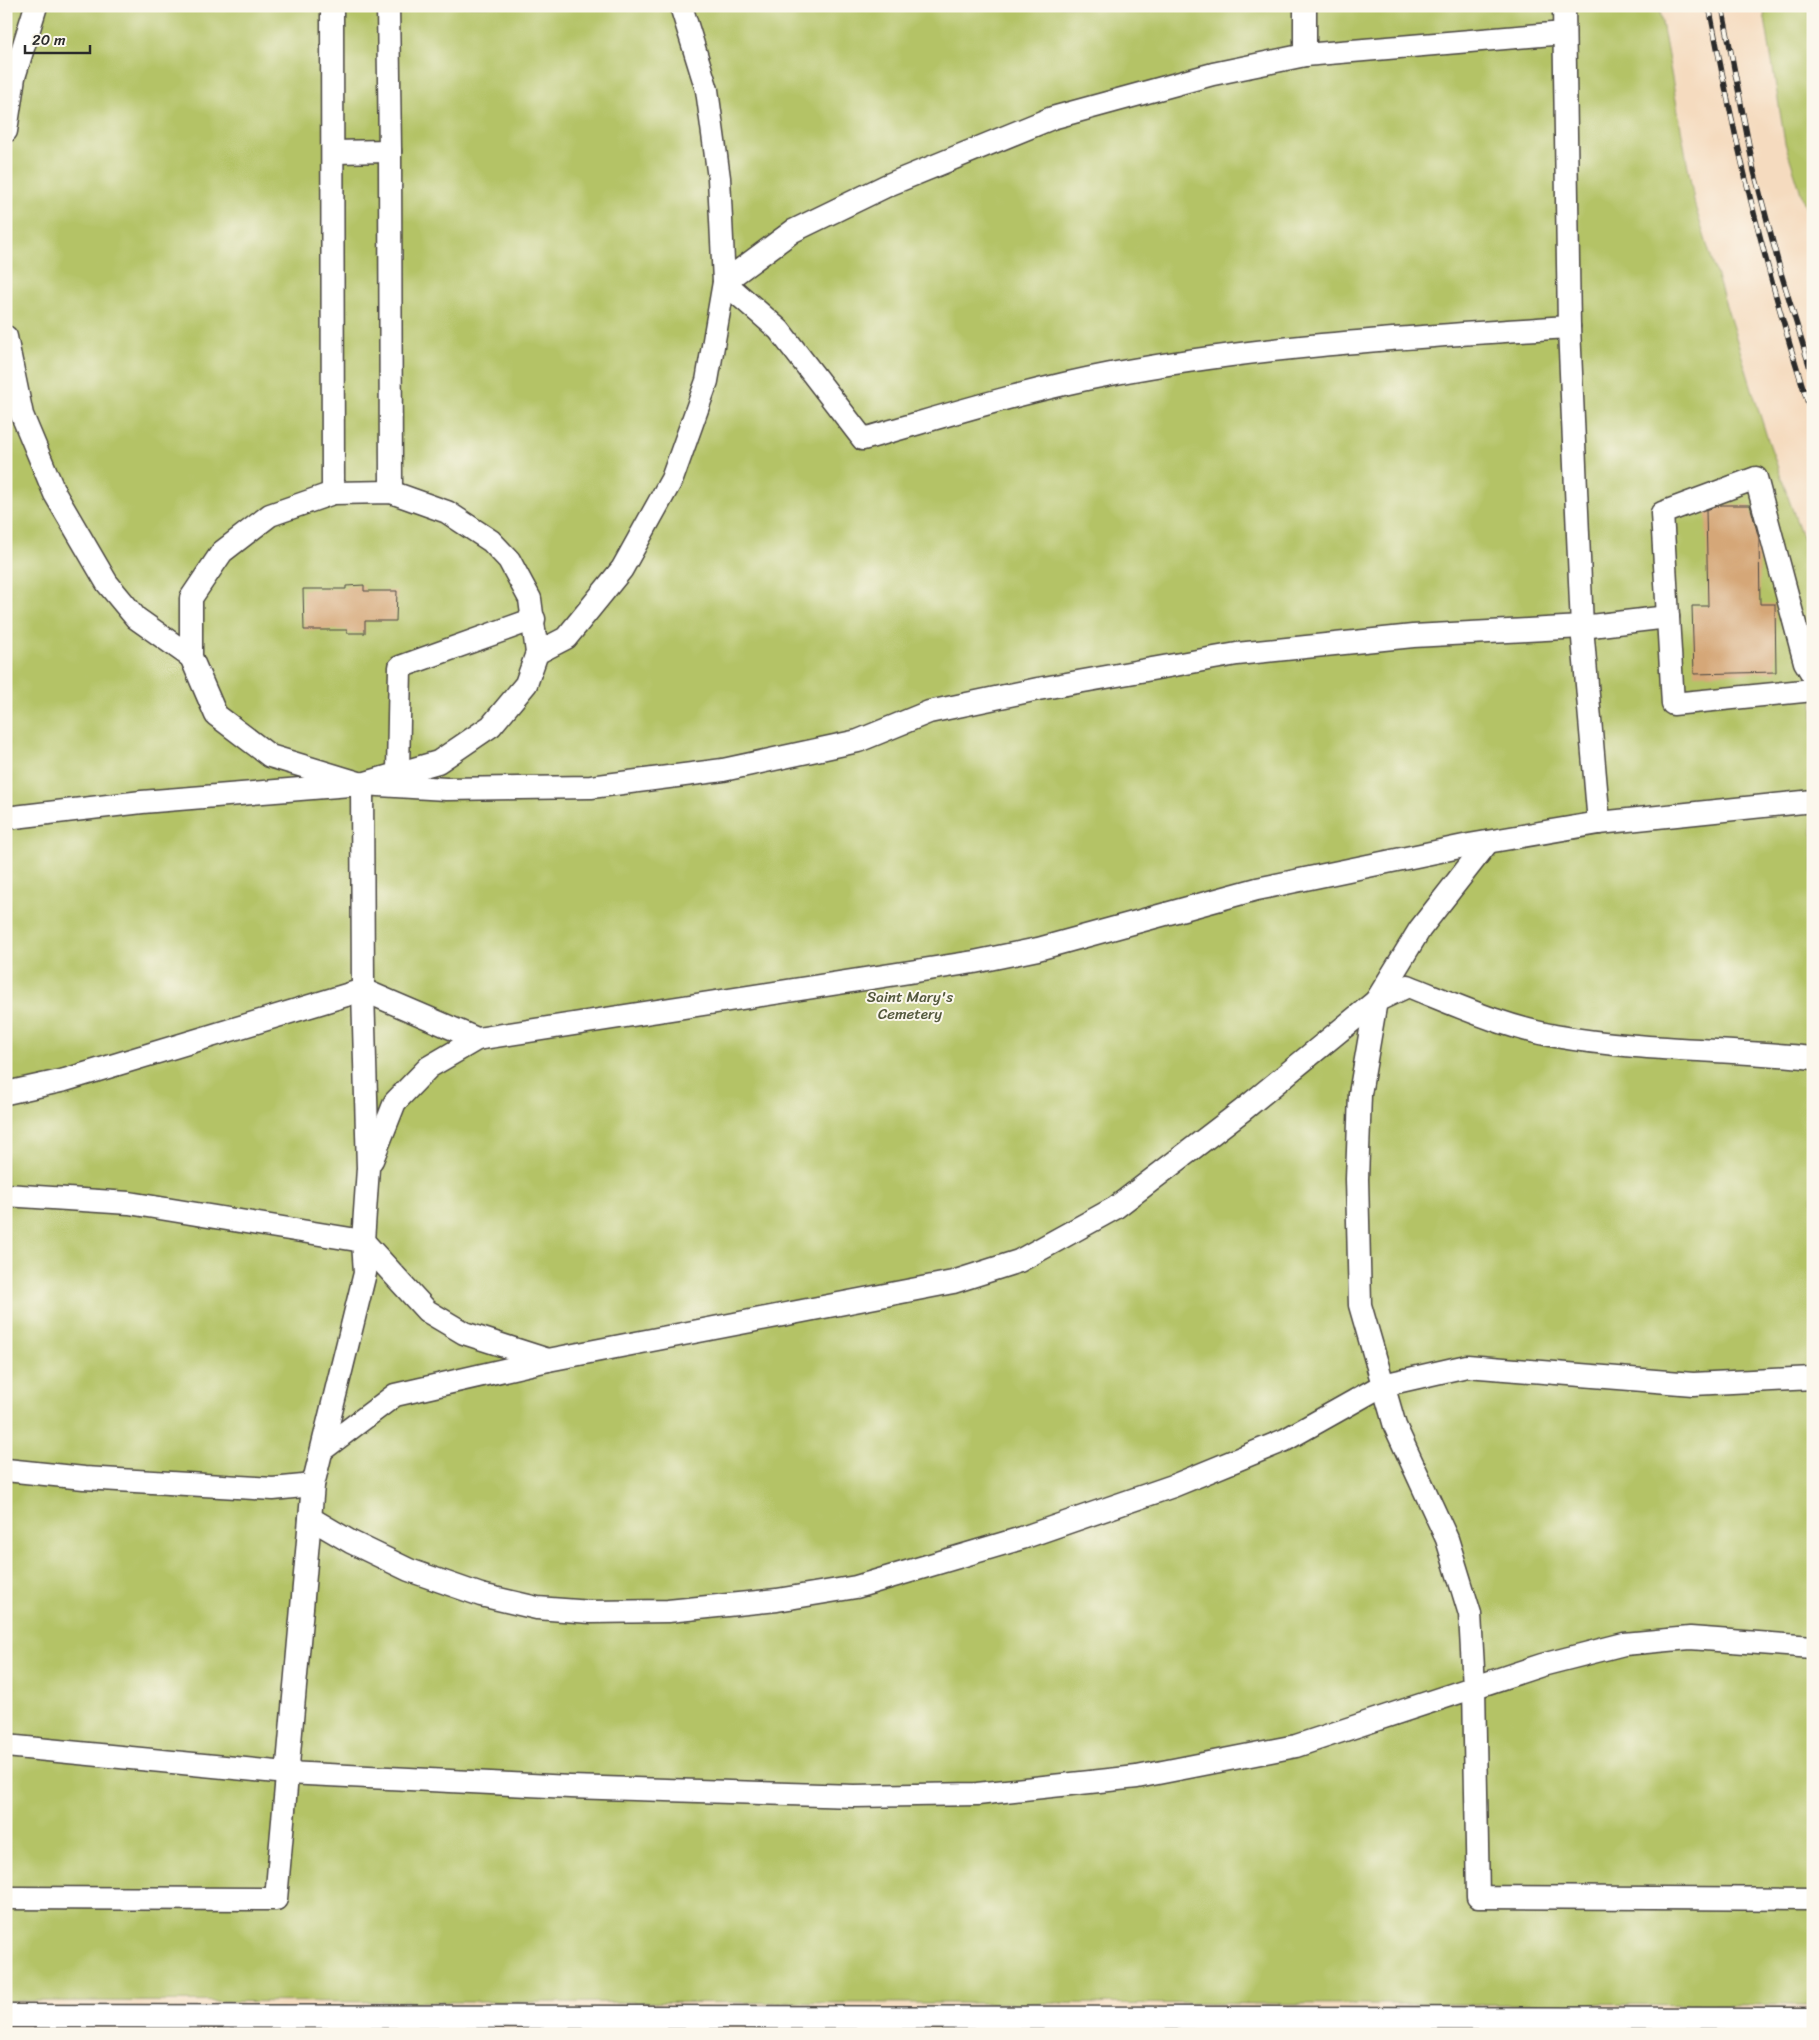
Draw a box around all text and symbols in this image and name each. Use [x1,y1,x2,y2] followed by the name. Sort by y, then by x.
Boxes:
[25,22,90,54] scale bar
[32,27,66,53] text: 20 m
[867,984,953,1027] park label: Saint Mary's Cemetery

